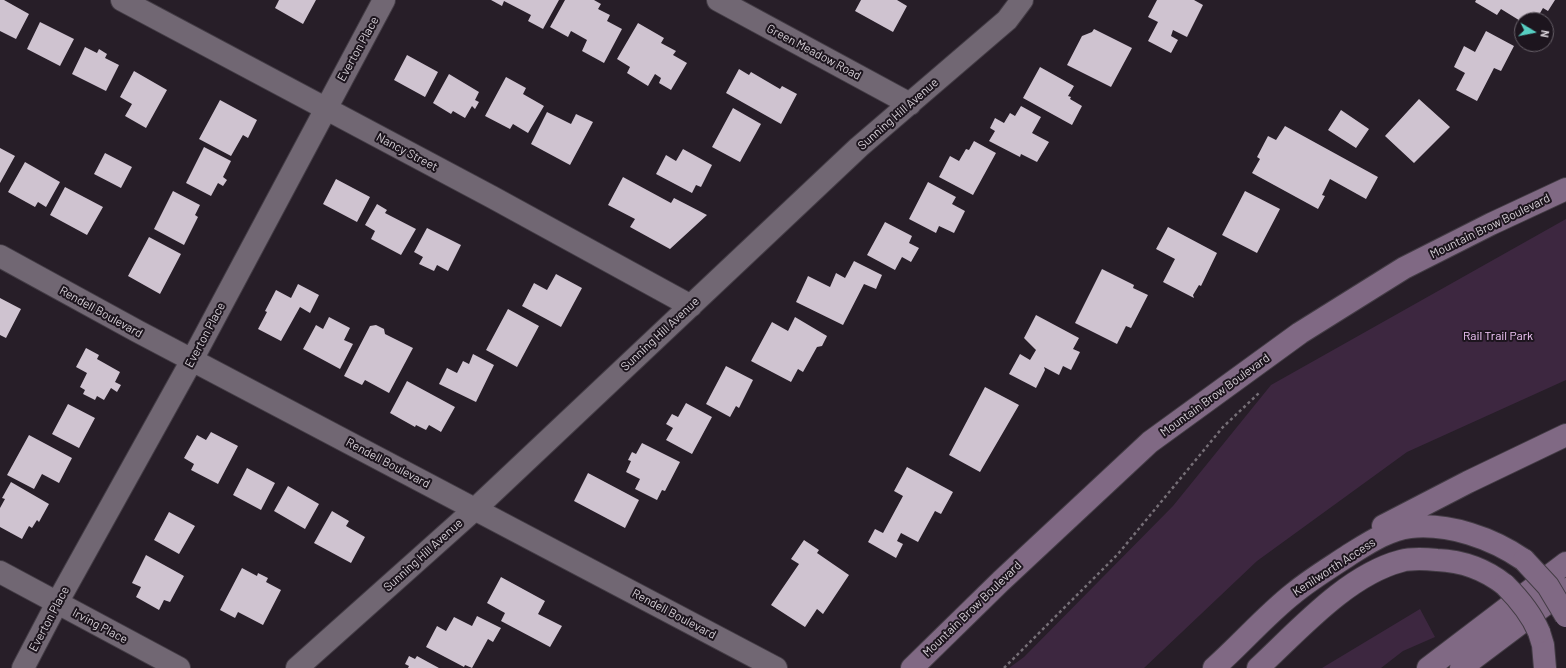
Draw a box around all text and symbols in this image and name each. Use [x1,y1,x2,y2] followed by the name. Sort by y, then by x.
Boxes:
[1514,12,1554,52] north arrow
[334,14,382,84] street label: Everton Place
[764,21,864,83] street label: Green Meadow Road
[1538,29,1552,39] text: N
[855,75,941,153] street label: Sunning Hill Avenue
[374,130,440,174] street label: Nancy Street
[1428,191,1552,261] street label: Mountain Brow Boulevard
[57,283,145,341] street label: Rendell Boulevard
[618,294,702,374] street label: Sunning Hill Avenue
[182,300,228,370] street label: Everton Place
[1463,329,1533,343] park label: Rail Trail Park
[1157,350,1273,440] street label: Mountain Brow Boulevard
[344,435,432,491] street label: Rendell Boulevard
[380,516,466,594] street label: Sunning Hill Avenue
[1290,535,1378,599] street label: Kenilworth Access
[920,558,1024,660] street label: Mountain Brow Boulevard
[26,584,72,654] street label: Everton Place
[630,586,718,642] street label: Rendell Boulevard
[70,605,130,647] street label: Irving Place

